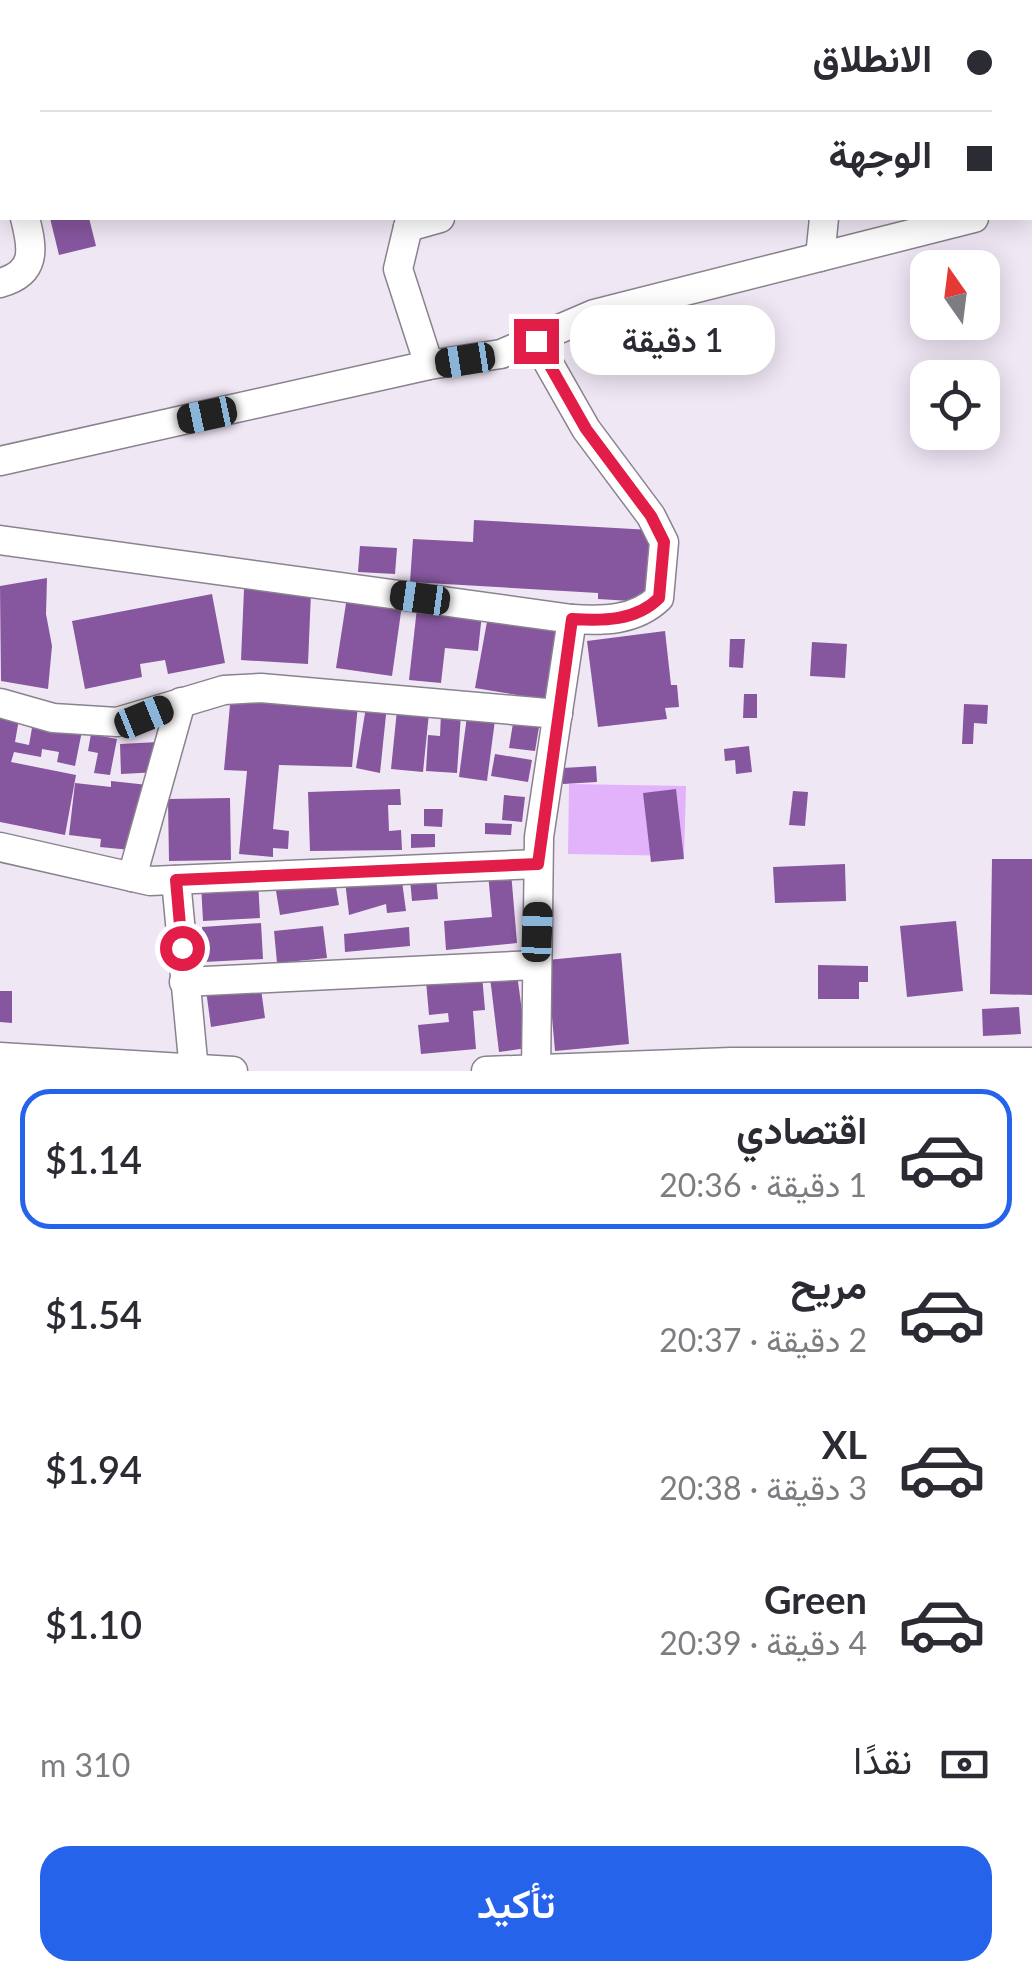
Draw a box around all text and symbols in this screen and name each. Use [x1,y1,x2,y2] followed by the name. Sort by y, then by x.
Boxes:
[813,34,932,80] text: الانطلاق
[829,130,932,176] text: الوجهة
[910,250,1000,340] north arrow
[910,250,1000,450] map controls
[571,306,776,376] callout: 1 دقيقة
[514,319,559,364] route end
[622,320,723,359] text: 1 دقيقة
[433,340,497,380] car
[910,360,1000,450] button: locate
[175,394,239,436] car
[388,579,452,617] car
[111,692,177,742] car
[521,901,553,963] car
[160,926,205,971] route start
[736,1106,867,1152] text: اقتصادي
[897,1114,987,1204] icon: car
[45,1136,142,1182] text: $1.14
[659,1165,867,1204] text: 1 دقيقة · 20:36
[791,1261,867,1307] text: مريح
[897,1269,987,1359] icon: car
[45,1291,142,1337] text: $1.54
[659,1320,867,1359] text: 2 دقيقة · 20:37
[822,1421,867,1467] text: XL
[897,1424,987,1514] icon: car
[45,1446,142,1492] text: $1.94
[659,1468,867,1507] text: 3 دقيقة · 20:38
[764,1576,867,1622] text: Green
[897,1579,987,1669] icon: car
[45,1601,142,1647] text: $1.10
[659,1623,867,1662] text: 4 دقيقة · 20:39
[853,1736,912,1782] text: نقدًا
[937,1737,992,1792] icon: cash
[40,1745,130,1784] text: 310 m
[40,1846,992,1961] button: تأكيد

